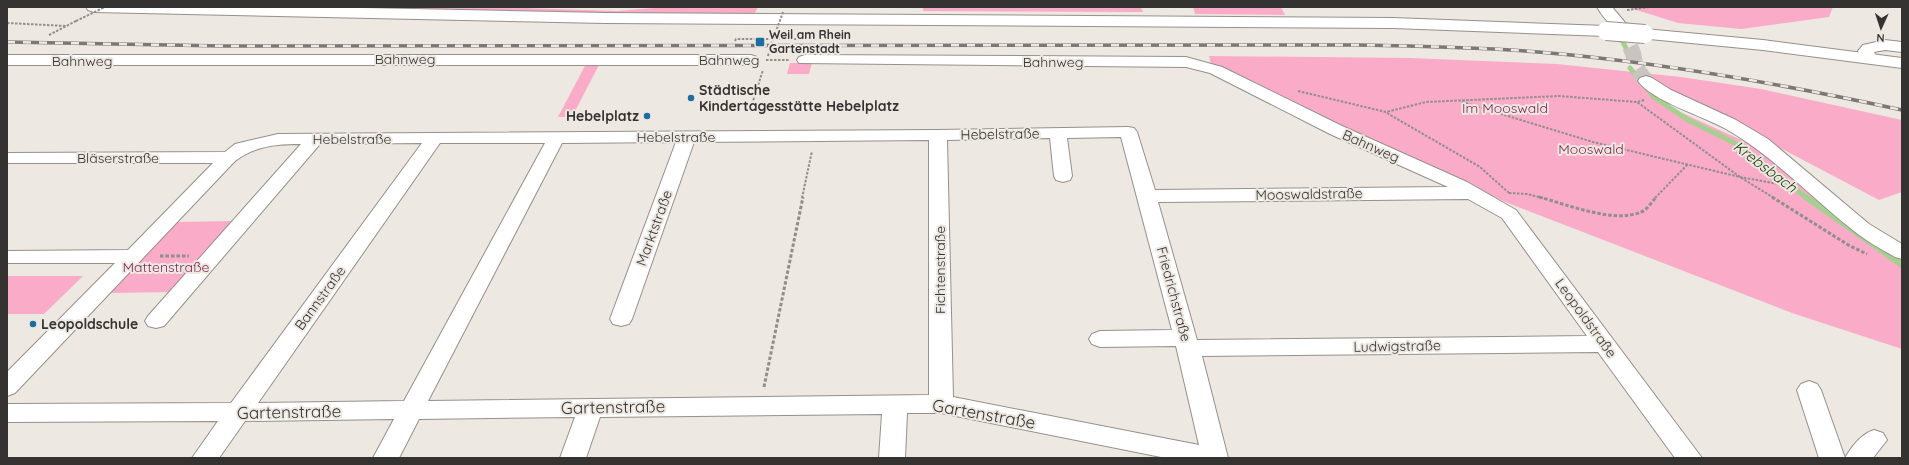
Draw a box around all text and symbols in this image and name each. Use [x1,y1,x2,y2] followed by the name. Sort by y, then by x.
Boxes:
[1861,8,1901,48] north arrow
[769,27,851,56] place label: Weil am Rhein Gartenstadt
[1876,31,1885,45] text: N
[754,36,766,48] marker: Weil am Rhein Gartenstadt
[375,50,435,68] street label: Bahnweg
[699,51,759,69] street label: Bahnweg
[52,52,112,70] street label: Bahnweg
[1023,53,1083,71] street label: Bahnweg
[699,81,899,115] place label: Städtische Kindertagesstätte Hebelplatz
[686,93,696,103] marker: Städtische Kindertagesstätte Hebelplatz
[1462,99,1548,117] park label: Im Mooswald
[566,107,639,125] place label: Hebelplatz
[642,111,652,121] marker: Hebelplatz
[960,124,1040,144] street label: Hebelstraße
[1340,125,1402,167] street label: Bahnweg
[636,128,716,146] street label: Hebelstraße
[312,130,392,148] street label: Hebelstraße
[1730,137,1801,197] water label: Krebsbach
[1558,140,1624,158] park label: Mooswald
[77,149,159,167] street label: Bläserstraße
[1255,184,1363,204] street label: Mooswaldstraße
[632,188,676,268] street label: Marktstraße
[931,226,949,314] street label: Fichtenstraße
[1153,245,1195,344] street label: Friedrichstraße
[123,258,210,276] park label: Mattenstraße
[291,262,349,334] street label: Bannstraße
[1551,275,1621,361] street label: Leopoldstraße
[41,315,138,333] place label: Leopoldschule
[28,319,38,329] marker: Leopoldschule
[1353,336,1441,356] street label: Ludwigstraße
[931,394,1037,433] street label: Gartenstraße
[561,395,665,418] street label: Gartenstraße
[237,400,341,423] street label: Gartenstraße

